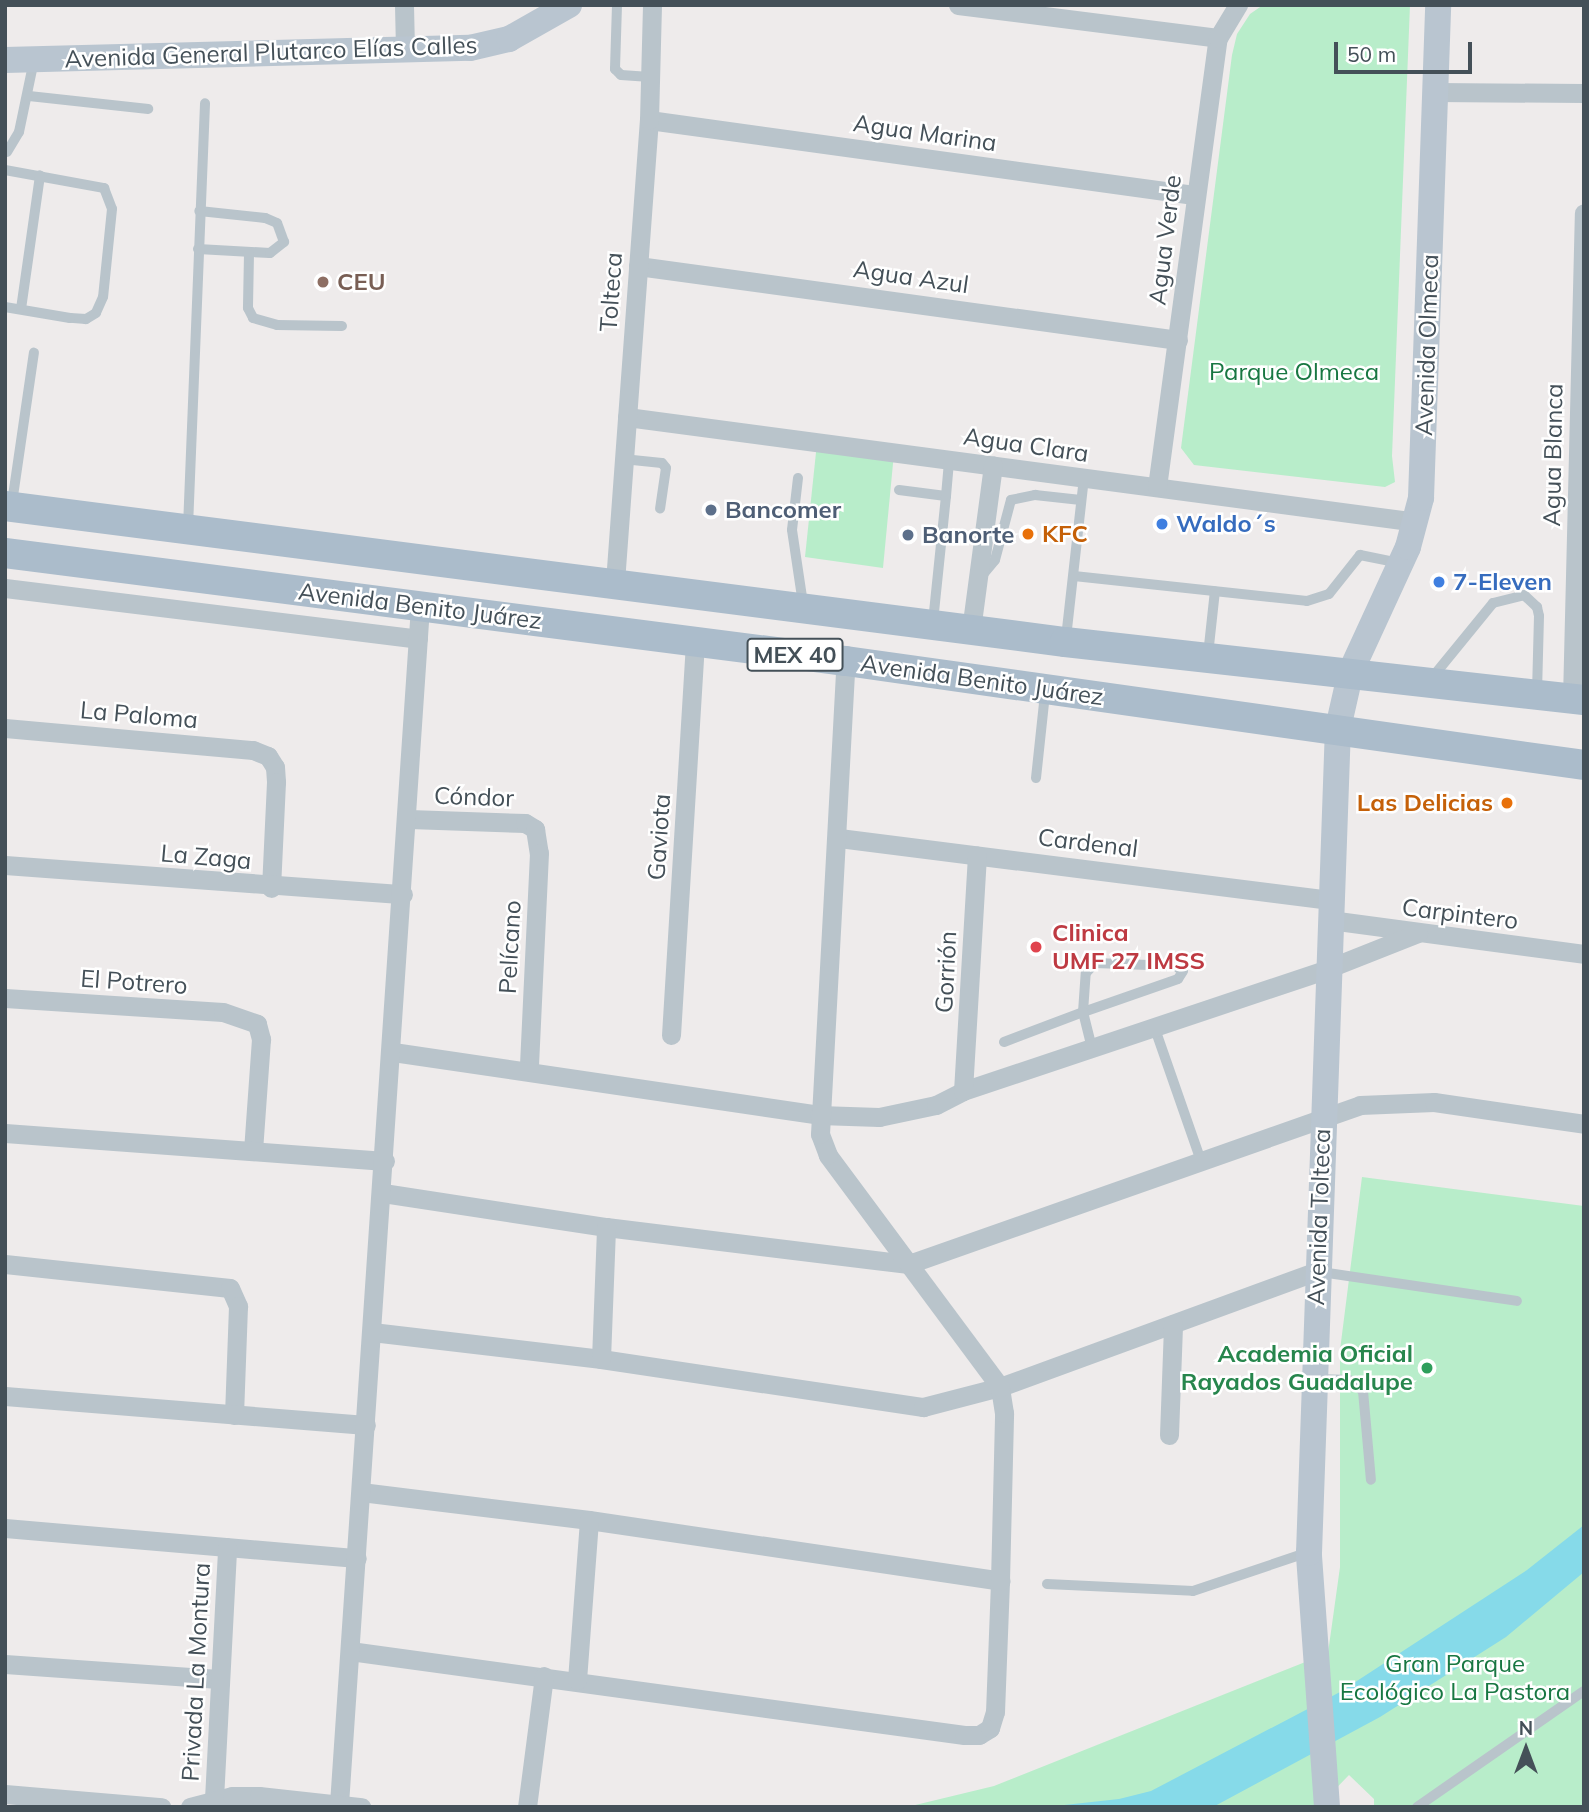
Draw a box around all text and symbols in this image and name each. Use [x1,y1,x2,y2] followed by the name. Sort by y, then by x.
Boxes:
[1337,28,1475,72] scale bar
[64,30,478,74] street label: Avenida General Plutarco Elías Calles
[1347,41,1396,67] text: 50 m
[852,109,998,157] street label: Agua Marina
[1143,173,1187,307] street label: Agua Verde
[594,251,628,333] street label: Tolteca
[1409,254,1445,436] street label: Avenida Olmeca
[851,255,971,299] street label: Agua Azul
[337,268,385,296] place label: CEU
[315,274,331,290] marker: CEU
[1209,358,1379,386] park label: Parque Olmeca
[1537,383,1569,527] street label: Agua Blanca
[962,422,1090,468] street label: Agua Clara
[725,496,841,524] place label: Bancomer
[703,502,719,518] marker: Bancomer
[1176,510,1276,538] place label: Waldo´s
[1154,516,1170,532] marker: Waldo´s
[1042,520,1088,548] place label: KFC
[922,521,1014,549] place label: Banorte
[1020,526,1036,542] marker: KFC
[900,527,916,543] marker: Banorte
[1453,568,1552,596] place label: 7-Eleven
[1431,574,1447,590] marker: 7-Eleven
[297,577,543,635] street label: Avenida Benito Juárez
[746,636,844,674] road number: MEX 40
[859,649,1105,711] street label: Avenida Benito Juárez
[79,696,199,734] street label: La Paloma
[433,781,515,813] street label: Cóndor
[1357,789,1493,817] place label: Las Delicias
[642,793,676,881] street label: Gaviota
[1499,795,1515,811] marker: Las Delicias
[1036,823,1140,863] street label: Cardenal
[159,839,253,875] street label: La Zaga
[1400,893,1520,935] street label: Carpintero
[493,900,527,994] street label: Pelícano
[1052,919,1205,975] place label: Clinica UMF 27 IMSS
[929,930,963,1014] street label: Gorrión
[1026,937,1046,957] marker: Clinica UMF 27 IMSS
[80,964,188,1000] street label: El Potrero
[1302,1128,1336,1306] street label: Avenida Tolteca
[1181,1340,1413,1396] place label: Academia Oficial Rayados Guadalupe
[1419,1360,1435,1376] marker: Academia Oficial Rayados Guadalupe
[176,1562,216,1782] street label: Privada La Montura
[1340,1650,1570,1706] park label: Gran Parque Ecológico La Pastora
[1491,1714,1561,1784] north arrow
[1519,1716,1533,1740] text: N

